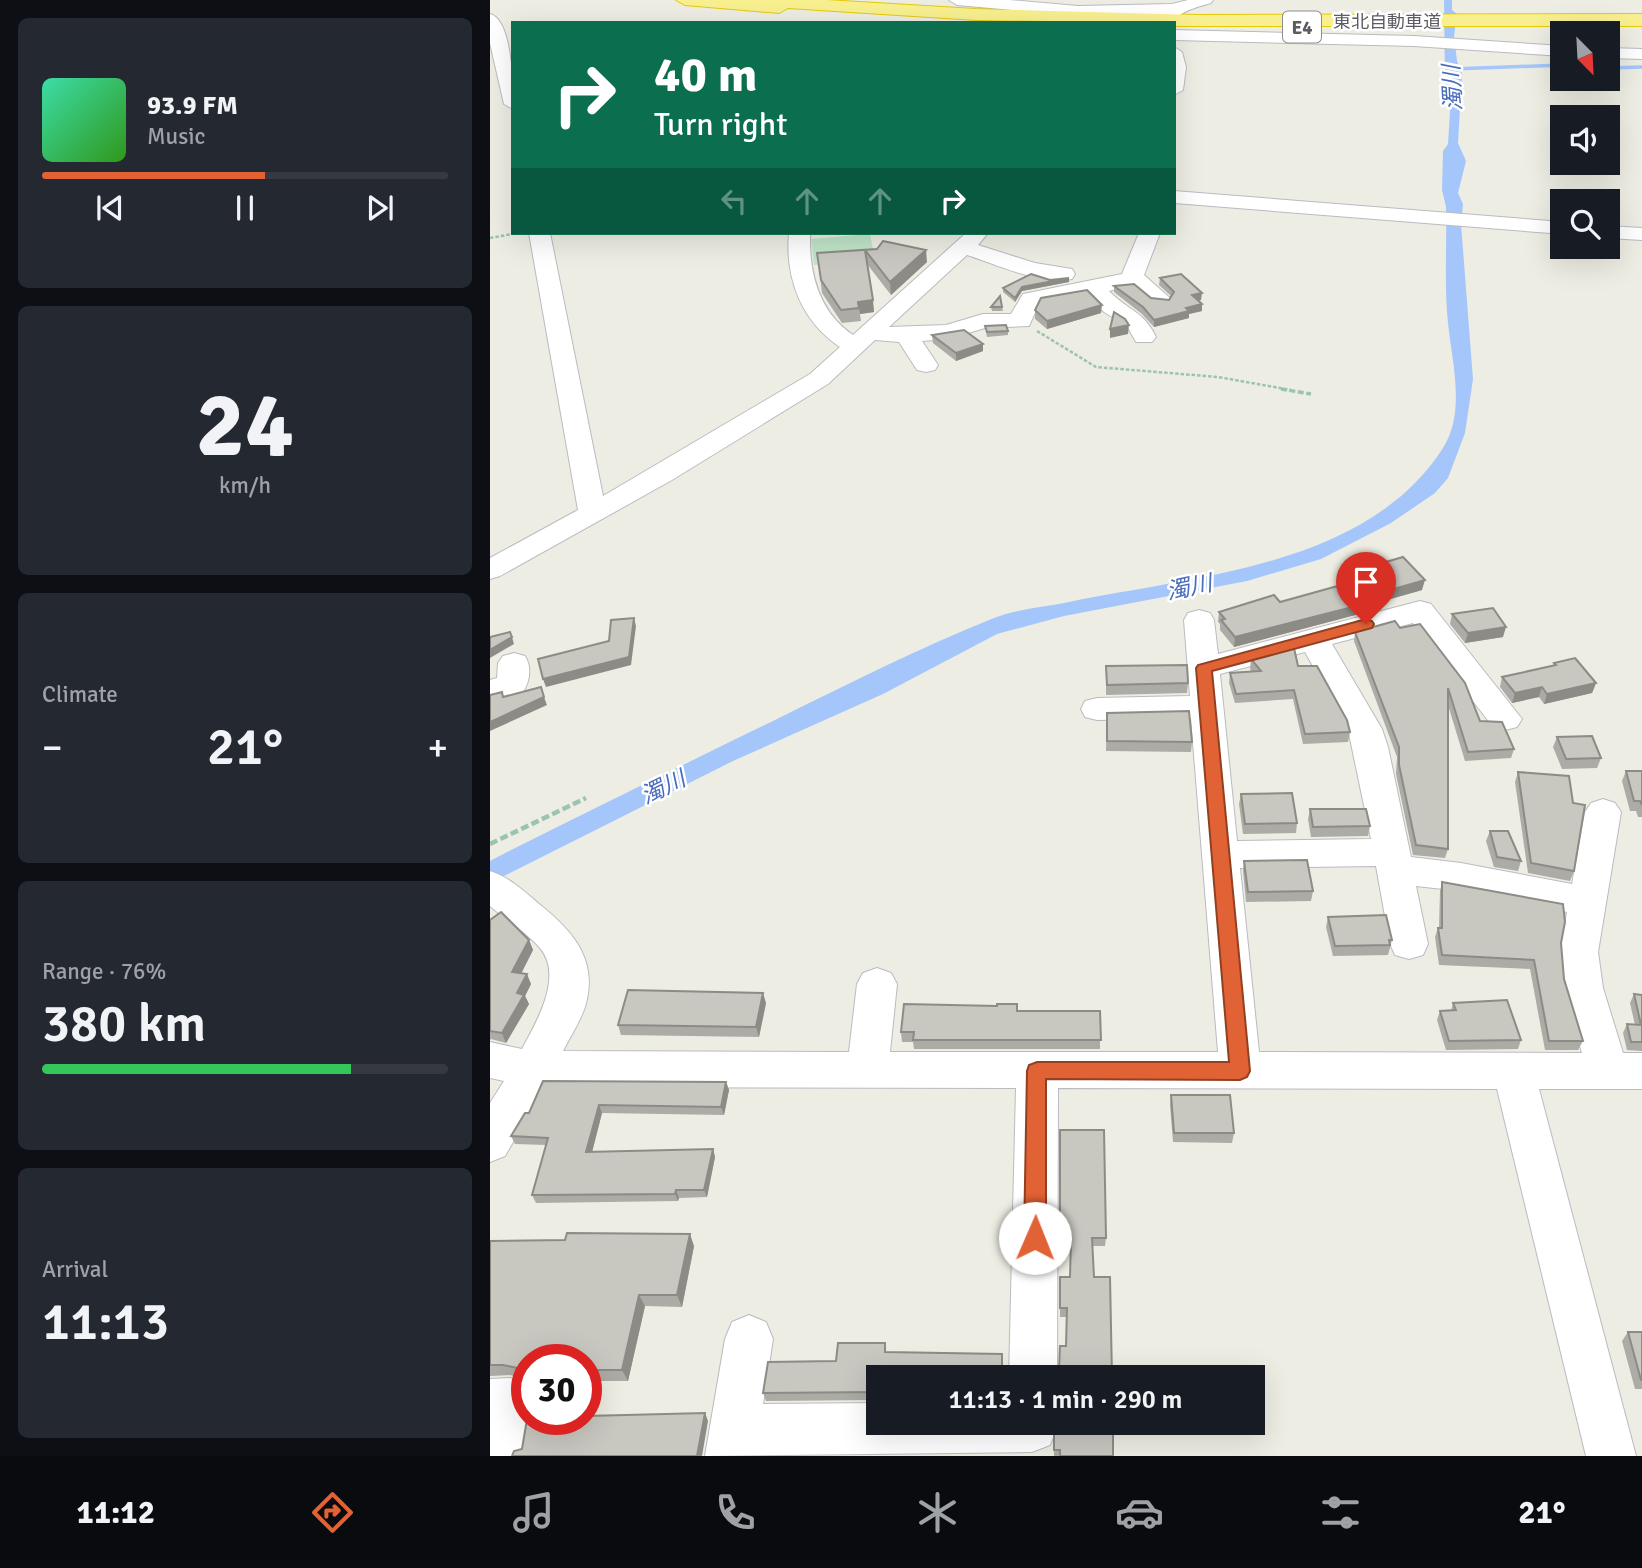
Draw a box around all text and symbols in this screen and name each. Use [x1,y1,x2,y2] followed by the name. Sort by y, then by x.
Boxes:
[1333,11,1441,33] street label: 東北自動車道
[1283,12,1321,42] road number: E4
[1550,21,1620,91] north arrow
[1550,21,1620,259] map controls
[654,45,757,105] text: 40 m
[539,49,630,140] icon: right
[1437,61,1468,112] water label: 濁川
[147,90,238,122] text: 93.9 FM
[654,105,787,144] text: Turn right
[1550,105,1620,175] button: sound
[147,122,205,151] text: Music
[715,182,753,220] icon: left
[788,182,826,220] icon: ahead
[861,182,899,220] icon: ahead
[934,182,972,220] icon: right
[91,189,129,227] icon: previous
[226,189,264,227] icon: pause
[361,189,399,227] icon: next
[1550,189,1620,259] button: search
[196,369,294,482] text: 24
[219,471,271,500] text: km/h
[1336,552,1396,624] pin
[1347,563,1385,601] icon: arrive
[1164,568,1218,606] water label: 濁川
[42,680,118,709] text: Climate
[207,715,283,779] text: 21°
[42,724,63,771] text: −
[427,724,448,771] text: +
[636,763,693,811] water label: 濁川
[42,957,166,986] text: Range · 76%
[42,992,206,1056] text: 380 km
[998,1201,1072,1275] position arrow
[42,1255,108,1284] text: Arrival
[42,1290,169,1354] text: 11:13
[511,1344,602,1435] speed limit sign: 30
[949,1384,1182,1416] text: 11:13 · 1 min · 290 m
[308,1488,357,1537] icon: directions
[509,1488,558,1537] icon: music
[711,1488,760,1537] icon: phone
[913,1488,962,1537] icon: climate
[1115,1488,1164,1537] icon: car
[1316,1488,1365,1537] icon: filters
[76,1493,155,1532] text: 11:12
[1518,1493,1566,1532] text: 21°

